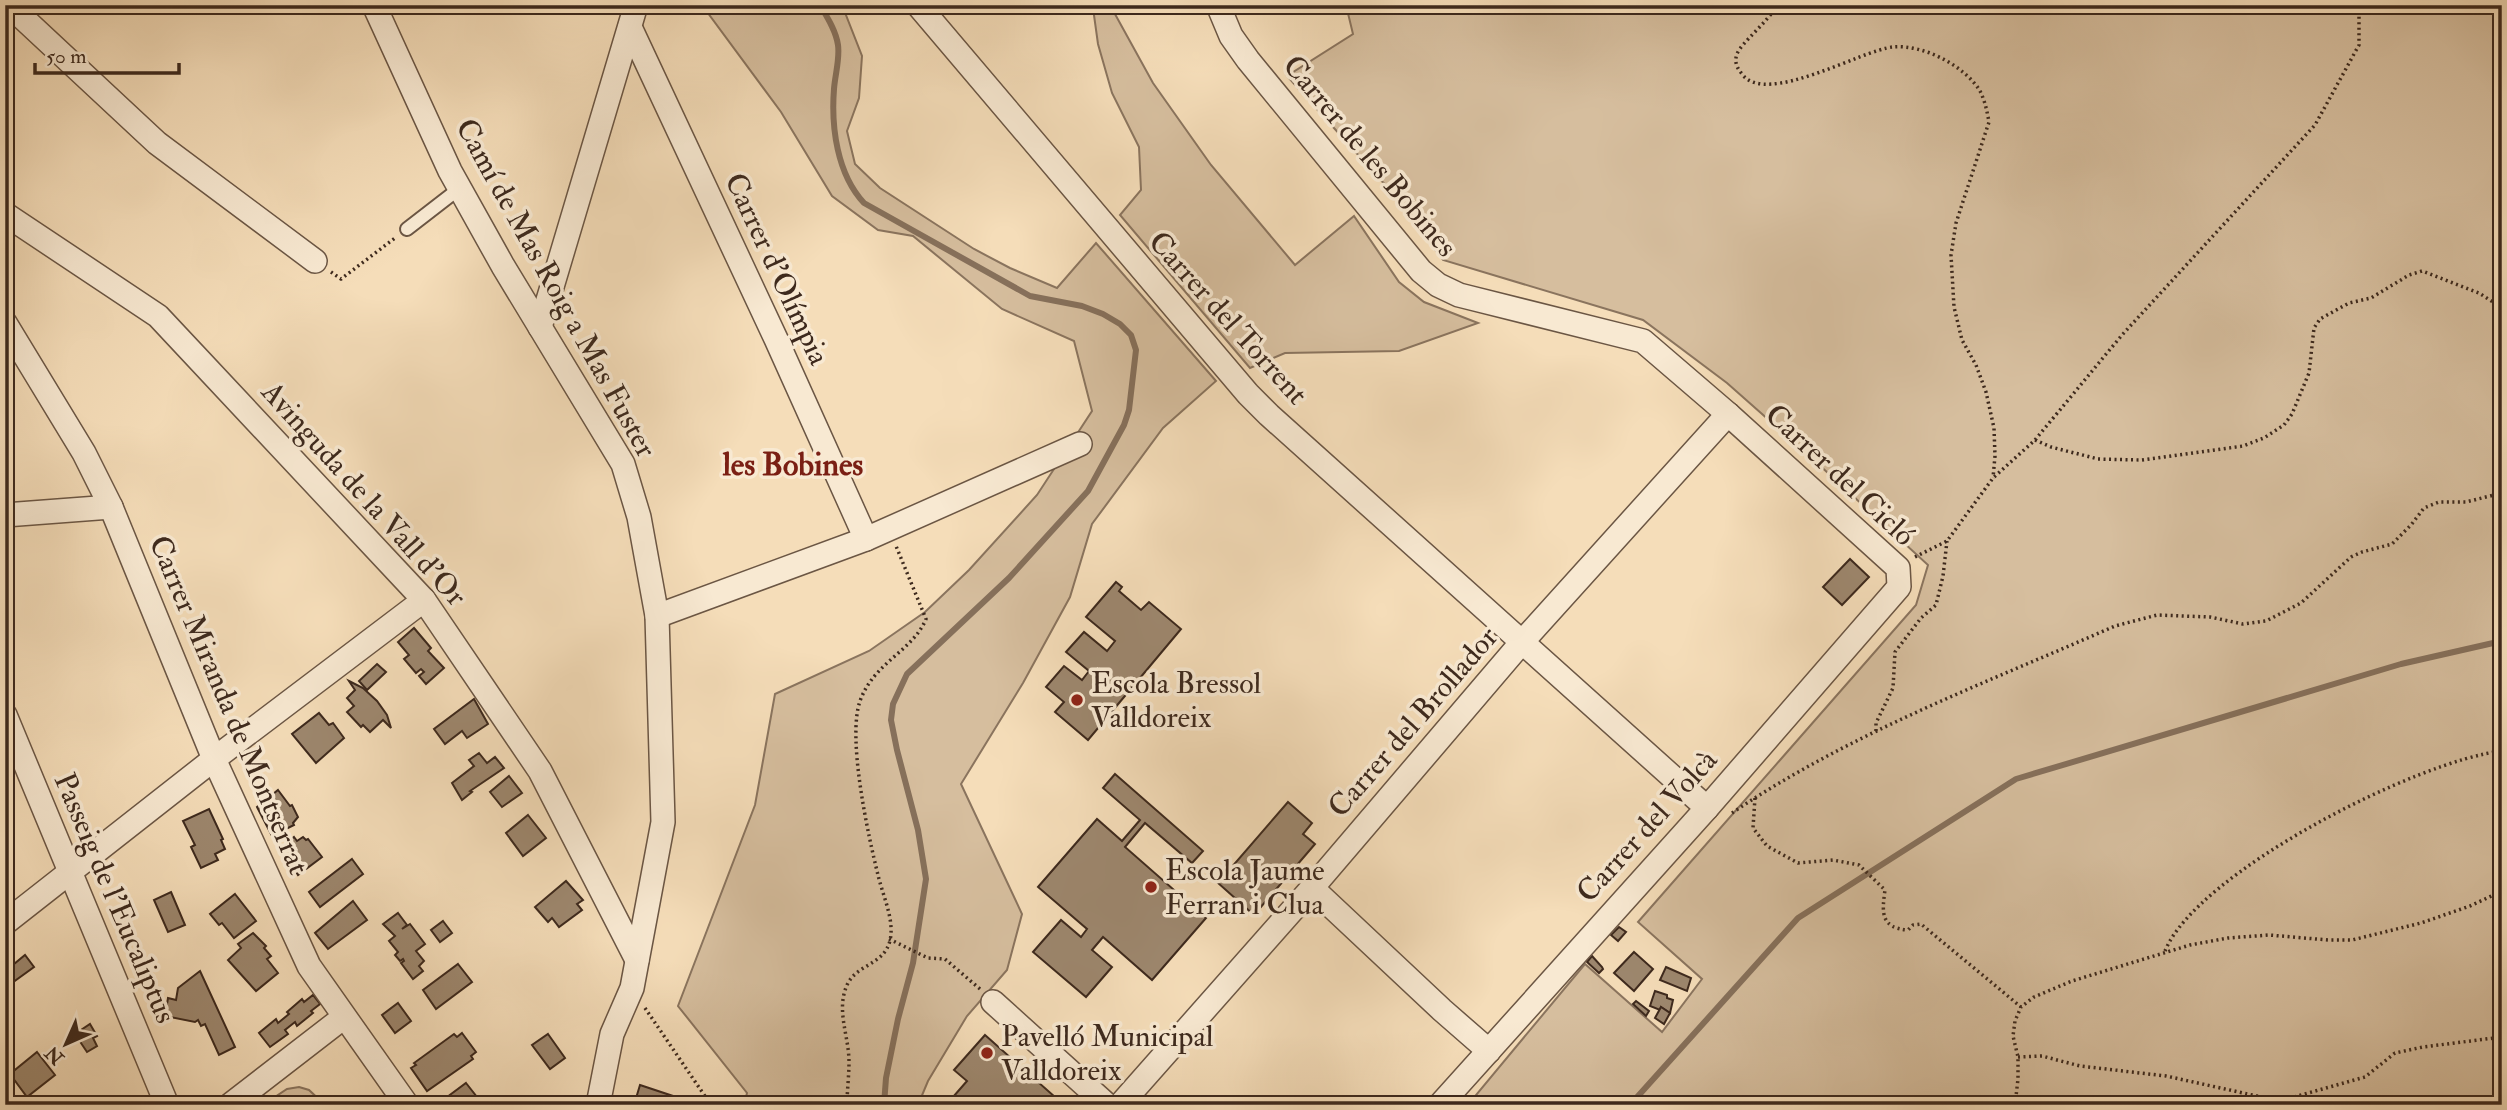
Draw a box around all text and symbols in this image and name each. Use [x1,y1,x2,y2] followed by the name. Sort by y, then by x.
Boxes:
[35,32,178,76] scale bar
[46,43,87,70] text: 50 m
[1275,48,1465,264] street label: Carrer de les Bobines
[447,112,665,464] street label: Camí de Mas Roig a Mas Fuster
[716,167,838,371] street label: Carrer d'Olímpia
[1140,224,1316,412] street label: Carrer del Torrent
[253,373,475,614] street label: Avinguda de la Vall d'Or
[1757,396,1923,554] street label: Carrer del Cicló
[722,445,863,485] district label: les Bobines
[141,530,317,880] street label: Carrer Miranda de Montserrat
[1320,619,1506,825] street label: Carrer del Brollador
[1091,665,1262,736] place label: Escola Bressol Valldoreix
[1069,692,1085,708] marker: Escola Bressol Valldoreix
[1569,741,1726,910] street label: Carrer del Volcà
[46,767,184,1029] street label: Passeig de l'Eucaliptus
[1165,852,1325,923] place label: Escola Jaume Ferran i Clua
[1143,879,1159,895] marker: Escola Jaume Ferran i Clua
[32,1009,102,1078] north arrow
[1001,1018,1214,1089] place label: Pavelló Municipal Valldoreix
[39,1040,70,1071] text: N
[979,1045,995,1061] marker: Pavelló Municipal Valldoreix

